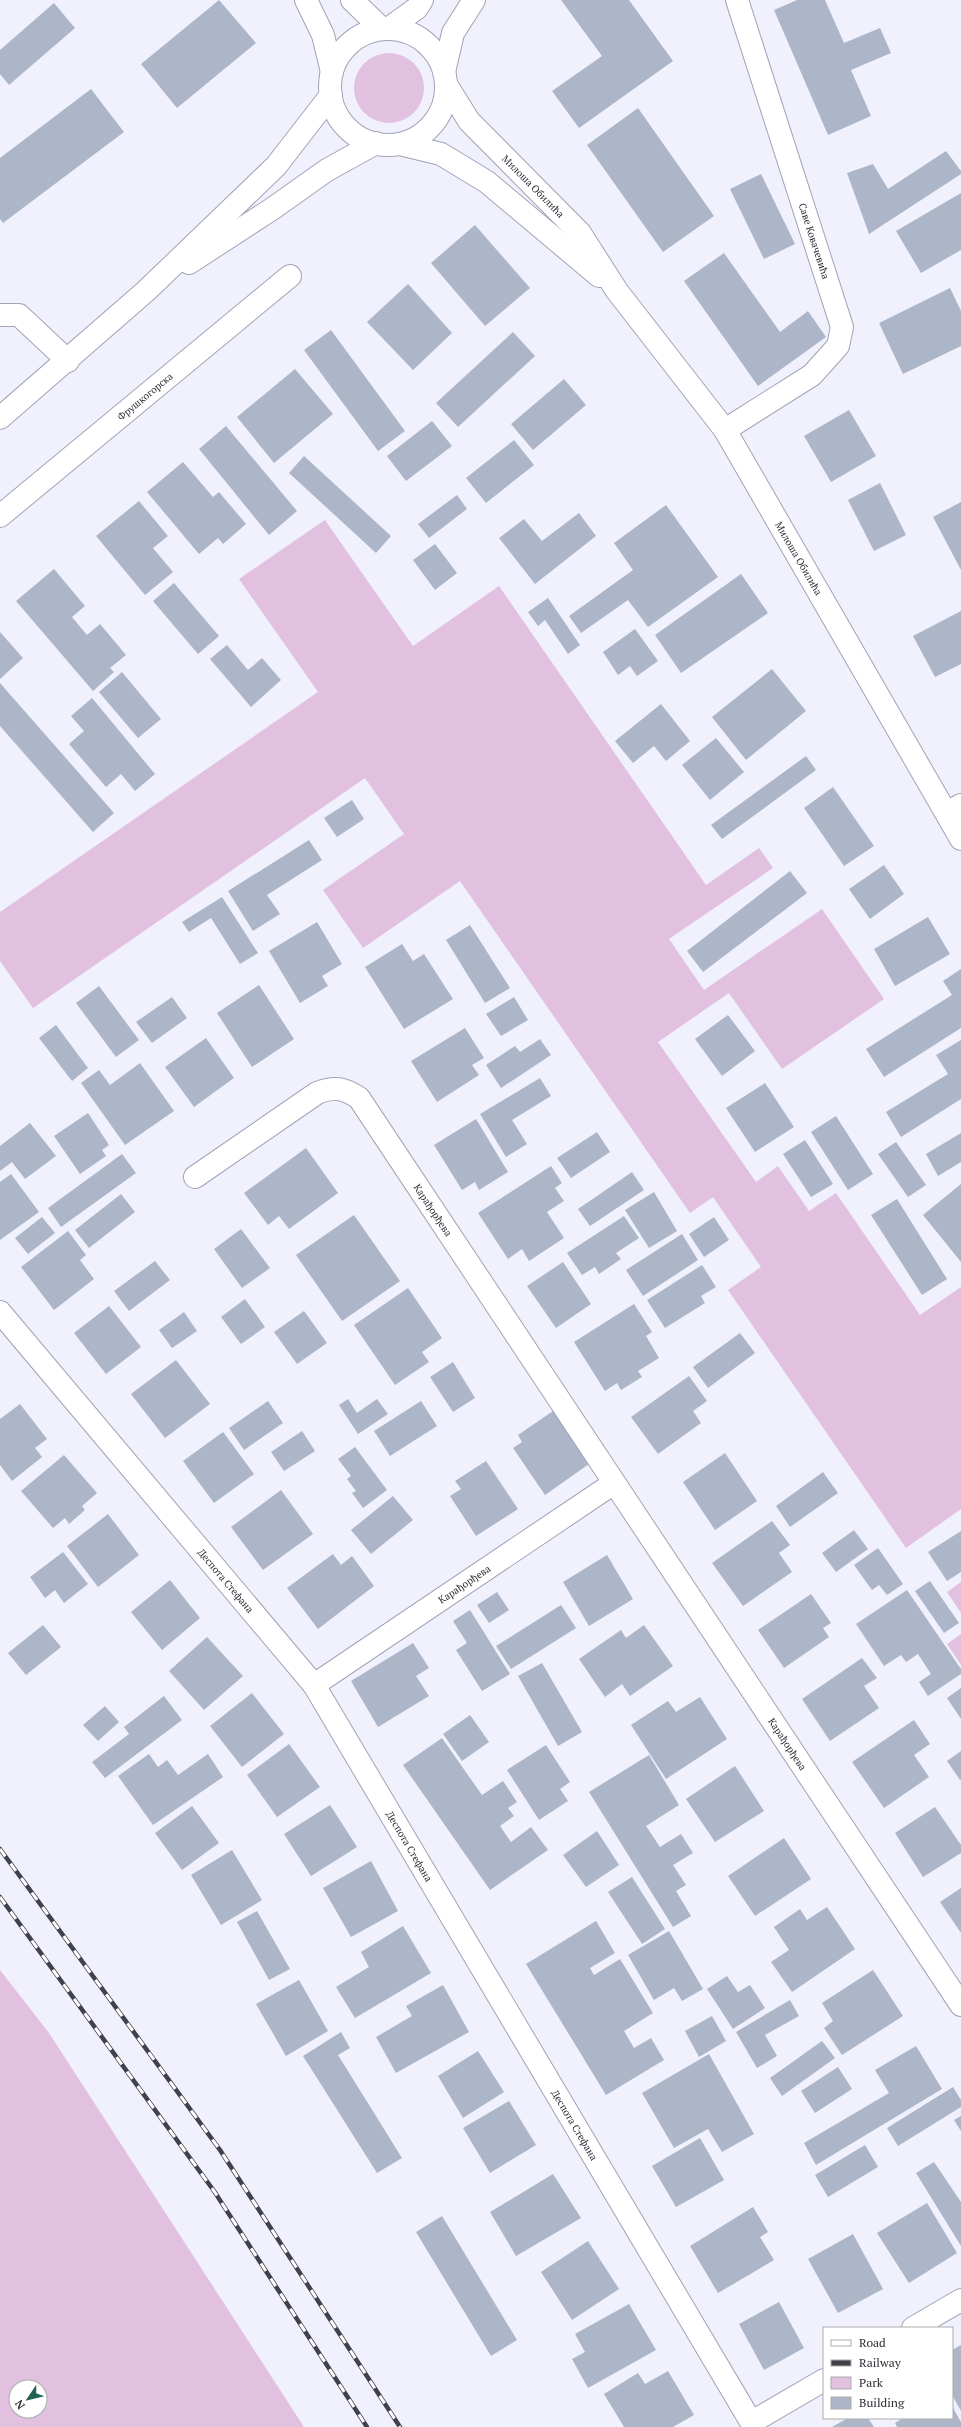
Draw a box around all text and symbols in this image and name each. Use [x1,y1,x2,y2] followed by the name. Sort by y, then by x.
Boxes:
[500,152,567,220] street label: Милоша Обилића
[796,201,832,281] street label: Саве Ковачевића
[114,369,175,423] street label: Фрушкогорска
[773,519,825,597] street label: Милоша Обилића
[411,1181,455,1239] street label: Карађорђева
[195,1546,257,1615] street label: Деспота Стефана
[435,1562,493,1606] street label: Карађорђева
[766,1715,810,1773] street label: Карађорђева
[384,1809,436,1884] street label: Деспота Стефана
[549,2087,601,2163] street label: Деспота Стефана
[823,2327,953,2419] legend
[859,2335,886,2350] text: Road
[859,2355,902,2370] text: Railway
[859,2375,884,2390] text: Park
[8,2379,48,2419] north arrow
[859,2395,905,2410] text: Building
[11,2397,28,2412] text: N

